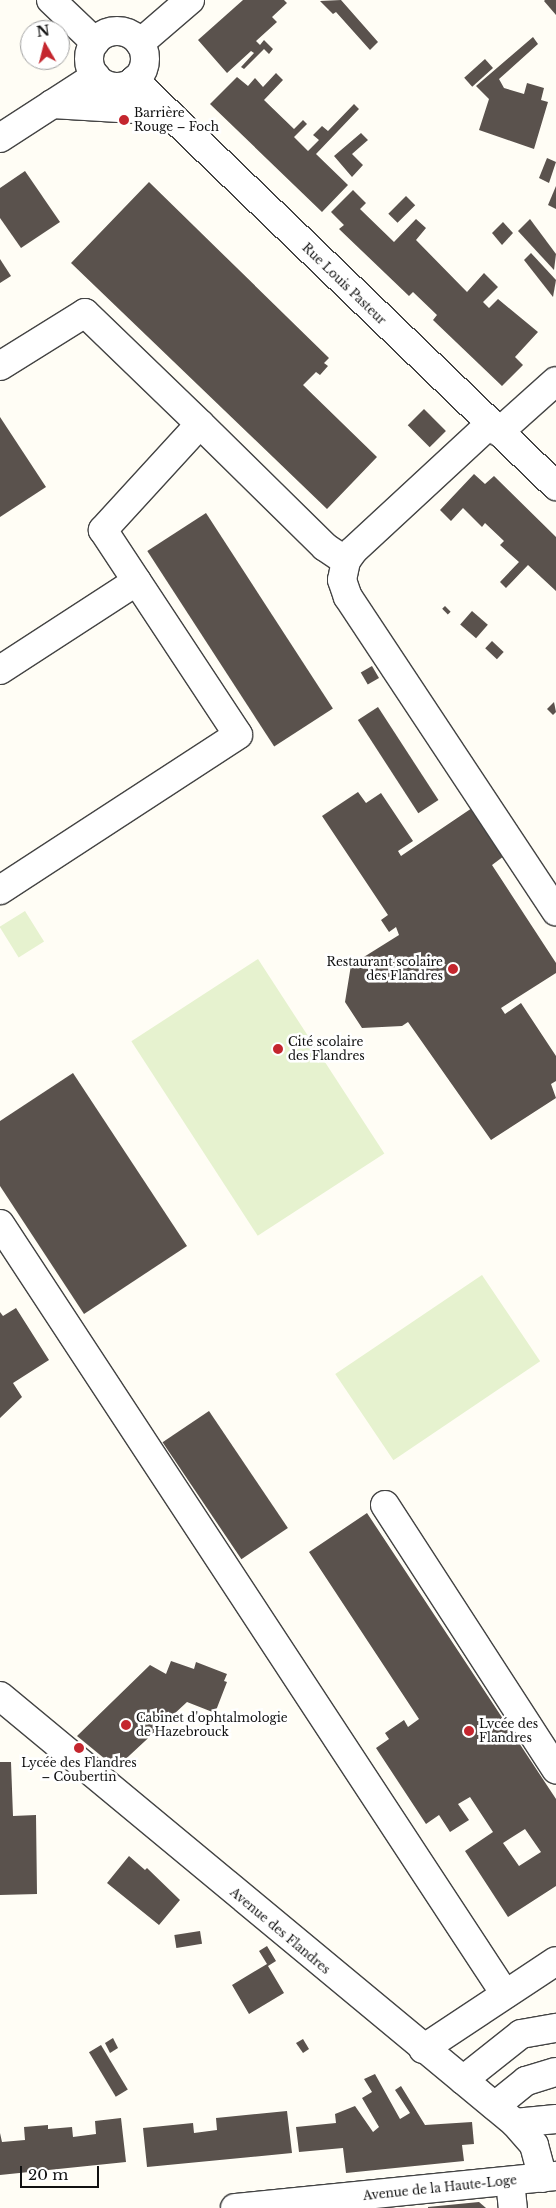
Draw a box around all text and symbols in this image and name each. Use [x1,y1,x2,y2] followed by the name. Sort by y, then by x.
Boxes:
[20,20,70,70] north arrow
[35,21,51,41] text: N
[134,106,219,134] place label: Barrière Rouge – Foch
[118,114,130,126] marker: Barrière Rouge – Foch
[299,240,389,328] street label: Rue Louis Pasteur
[327,955,443,983] place label: Restaurant scolaire des Flandres
[447,963,459,975] marker: Restaurant scolaire des Flandres
[288,1035,365,1063] place label: Cité scolaire des Flandres
[272,1043,284,1055] marker: Cité scolaire des Flandres
[136,1711,288,1739] place label: Cabinet d'ophtalmologie de Hazebrouck
[479,1717,538,1745] place label: Lycée des Flandres
[120,1719,132,1731] marker: Cabinet d'ophtalmologie de Hazebrouck
[463,1725,475,1737] marker: Lycée des Flandres
[73,1742,85,1754] marker: Lycée des Flandres – Coubertin
[21,1756,137,1784] place label: Lycée des Flandres – Coubertin
[227,1885,333,1977] street label: Avenue des Flandres
[22,2156,101,2188] scale bar
[28,2165,68,2184] text: 20 m
[362,2173,518,2203] street label: Avenue de la Haute-Loge

